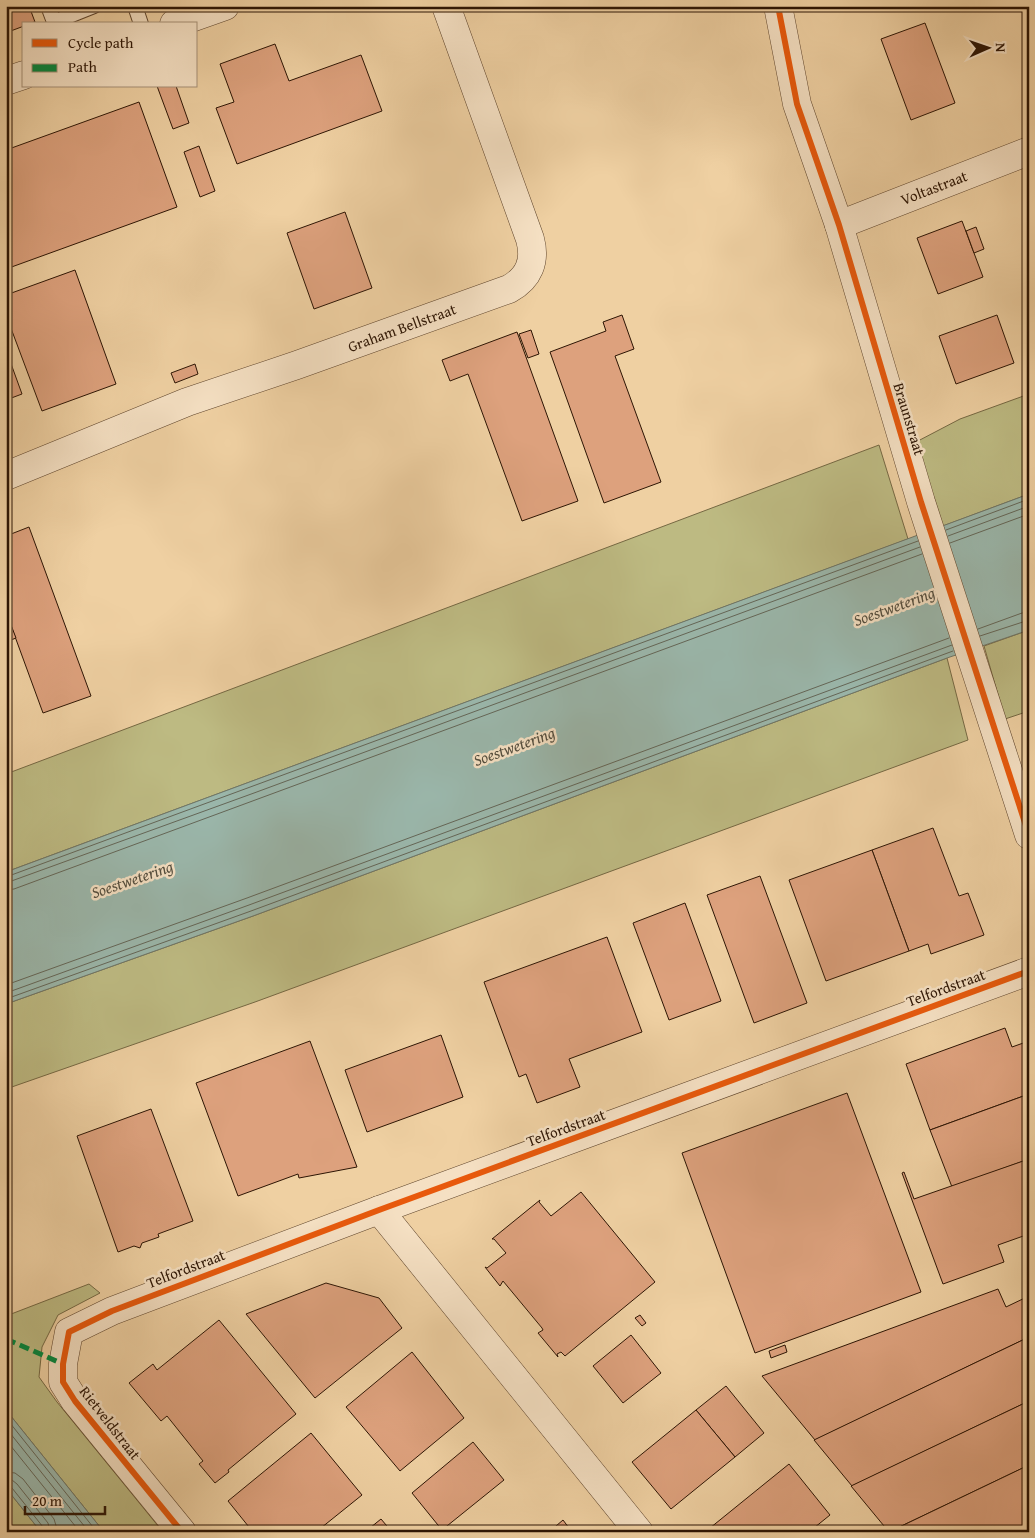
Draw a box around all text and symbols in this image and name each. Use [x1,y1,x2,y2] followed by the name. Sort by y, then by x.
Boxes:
[22,22,198,88] legend
[962,22,1012,72] north arrow
[68,32,134,53] text: Cycle path
[991,43,1011,53] text: N
[68,56,97,77] text: Path
[897,165,971,210] street label: Voltastraat
[345,298,460,357] street label: Graham Bellstraat
[888,380,931,458] street label: Braunstraat
[850,580,939,632] water label: Soestwetering
[470,720,559,772] water label: Soestwetering
[88,854,177,904] water label: Soestwetering
[904,963,989,1011] street label: Telfordstraat
[524,1103,609,1151] street label: Telfordstraat
[144,1244,229,1293] street label: Telfordstraat
[75,1381,146,1465] street label: Rietveldstraat
[25,1483,105,1515] scale bar
[32,1490,63,1511] text: 20 m

